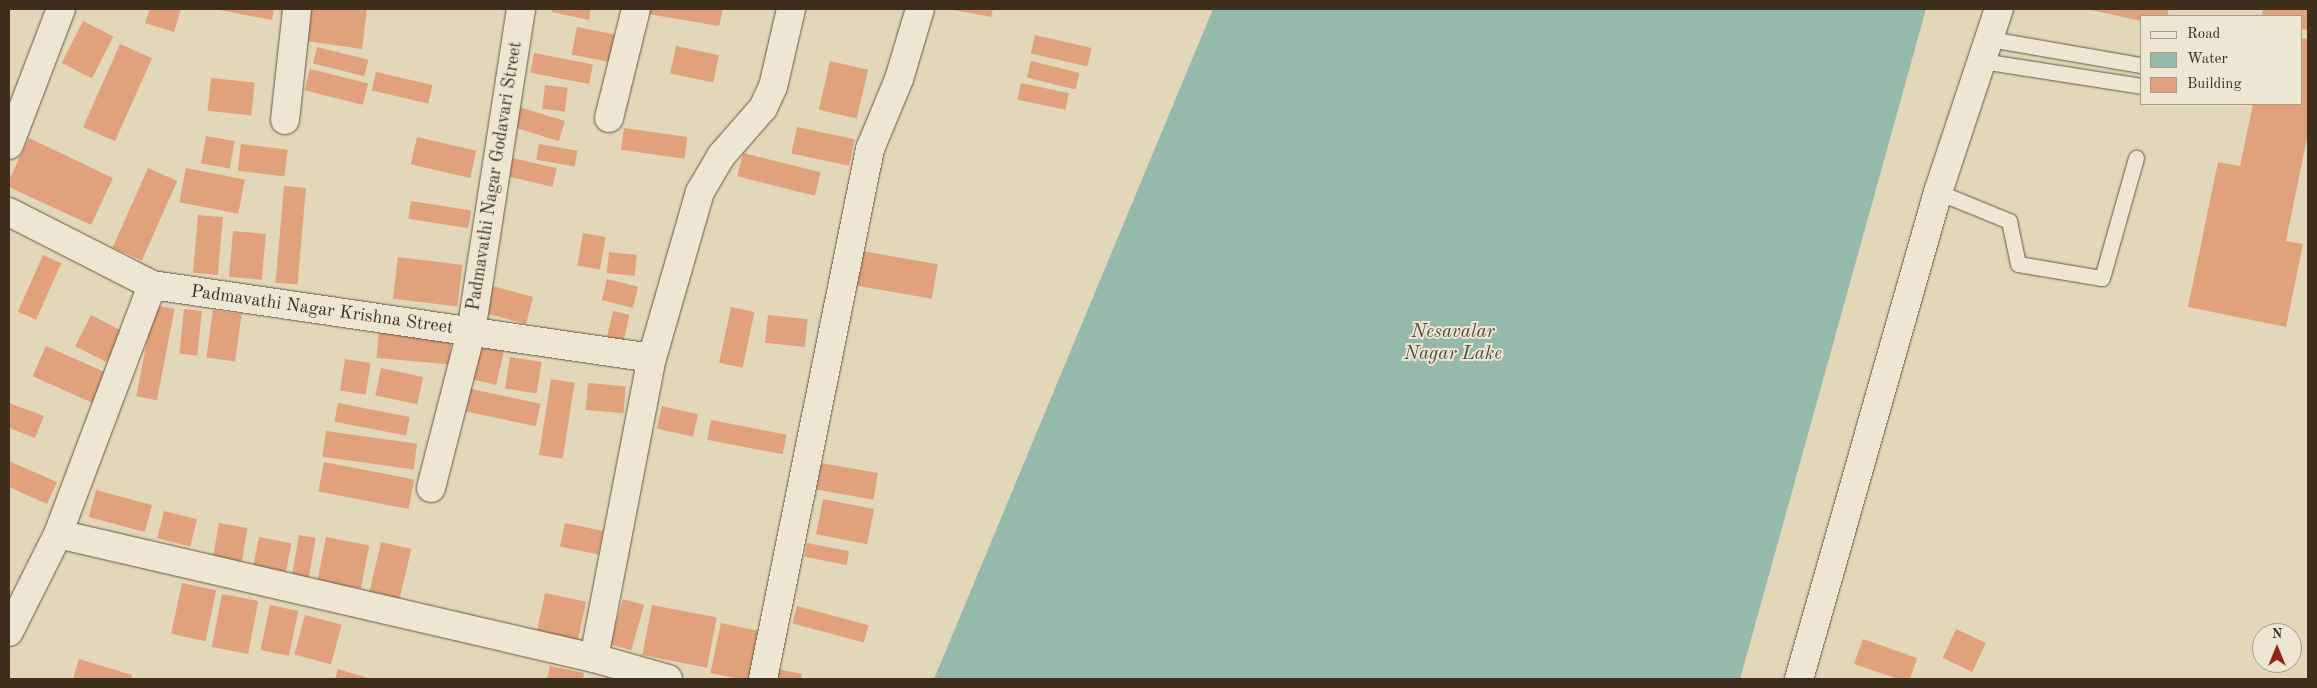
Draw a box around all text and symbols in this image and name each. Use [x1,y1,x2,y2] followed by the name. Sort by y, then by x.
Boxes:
[2140,15,2302,105] legend
[2187,27,2220,42] text: Road
[463,40,527,312] street label: Padmavathi Nagar Godavari Street
[2187,52,2228,67] text: Water
[2187,77,2242,92] text: Building
[189,281,455,339] street label: Padmavathi Nagar Krishna Street
[1404,322,1502,366] water label: Nesavalar Nagar Lake
[2252,623,2302,673] north arrow
[2272,627,2282,641] text: N

